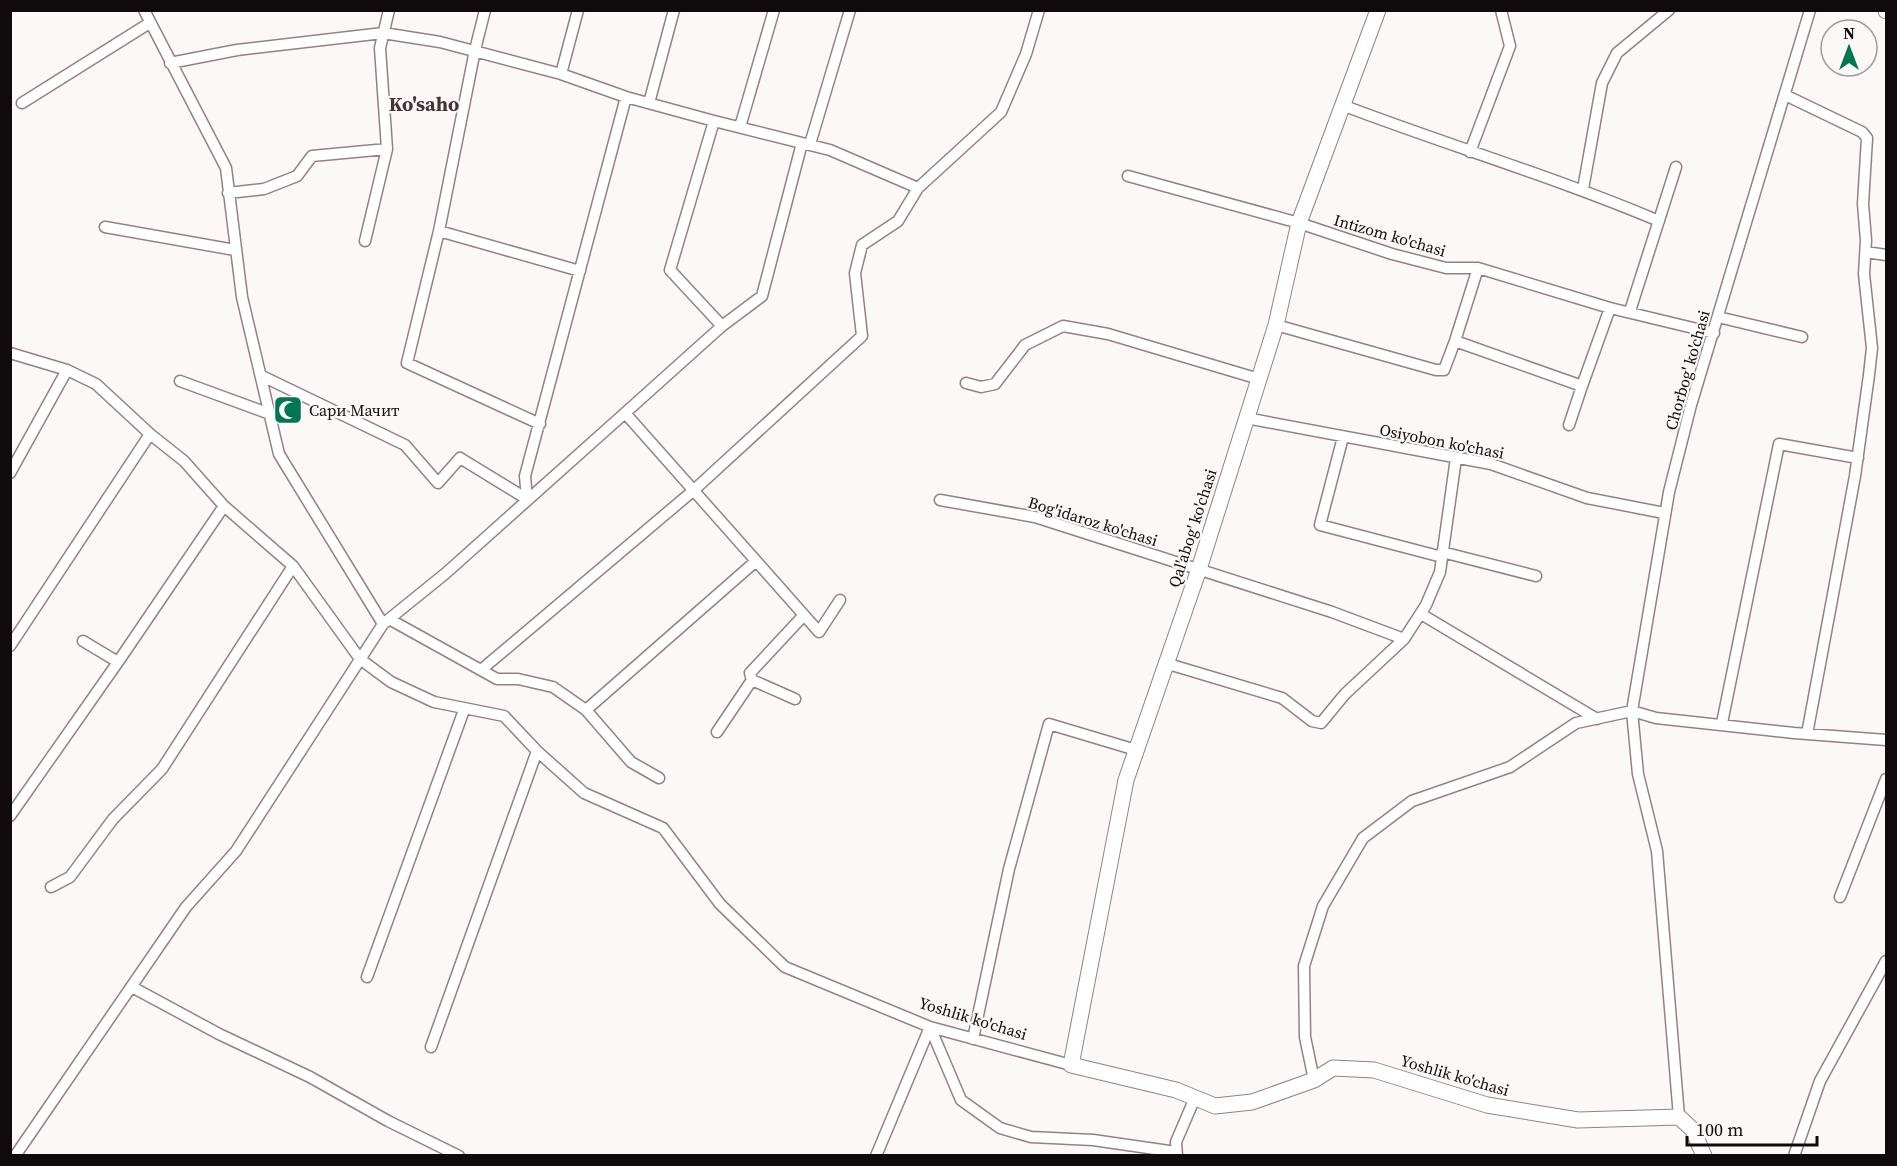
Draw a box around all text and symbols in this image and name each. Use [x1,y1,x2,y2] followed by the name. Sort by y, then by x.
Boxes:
[1819,18,1879,78] north arrow
[1843,22,1855,44] text: N
[389,90,459,118] district label: Ko'saho
[1331,208,1449,262] street label: Intizom ko'chasi
[1659,307,1715,433] street label: Сhorbog' ko'chasi
[272,394,304,426] mosque icon: Сари Мачит
[309,399,400,421] place label: Сари Мачит
[1378,418,1506,464] street label: Osiyobon ko'chasi
[1162,466,1222,590] street label: Qal'abog' ko'chasi
[1026,491,1161,551] street label: Bog'idaroz ko'chasi
[916,991,1030,1045] street label: Yoshlik ko'chasi
[1398,1049,1512,1101] street label: Yoshlik ko'chasi
[1687,1109,1818,1147] scale bar
[1696,1117,1743,1142] text: 100 m

